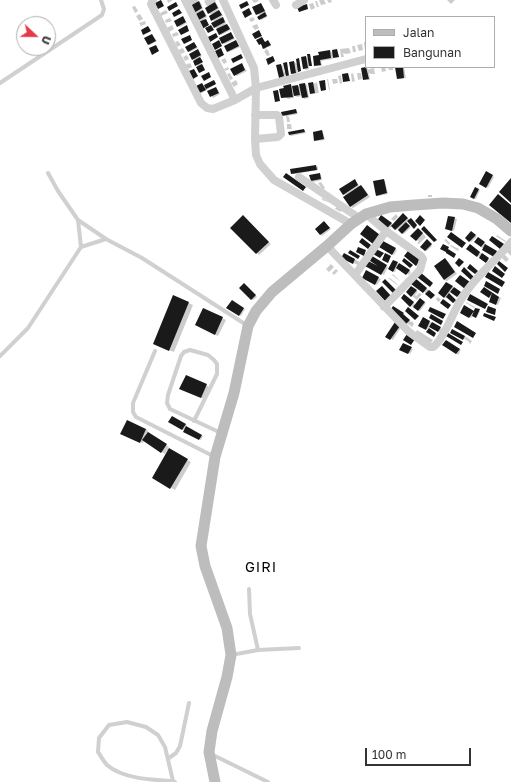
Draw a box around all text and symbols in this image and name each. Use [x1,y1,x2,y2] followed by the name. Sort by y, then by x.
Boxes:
[16,16,56,56] north arrow
[365,16,495,68] legend
[403,25,434,40] text: Jalan
[39,34,54,46] text: U
[403,45,461,60] text: Bangunan
[245,560,277,576] district label: GIRI
[367,740,473,766] scale bar
[372,747,406,762] text: 100 m

